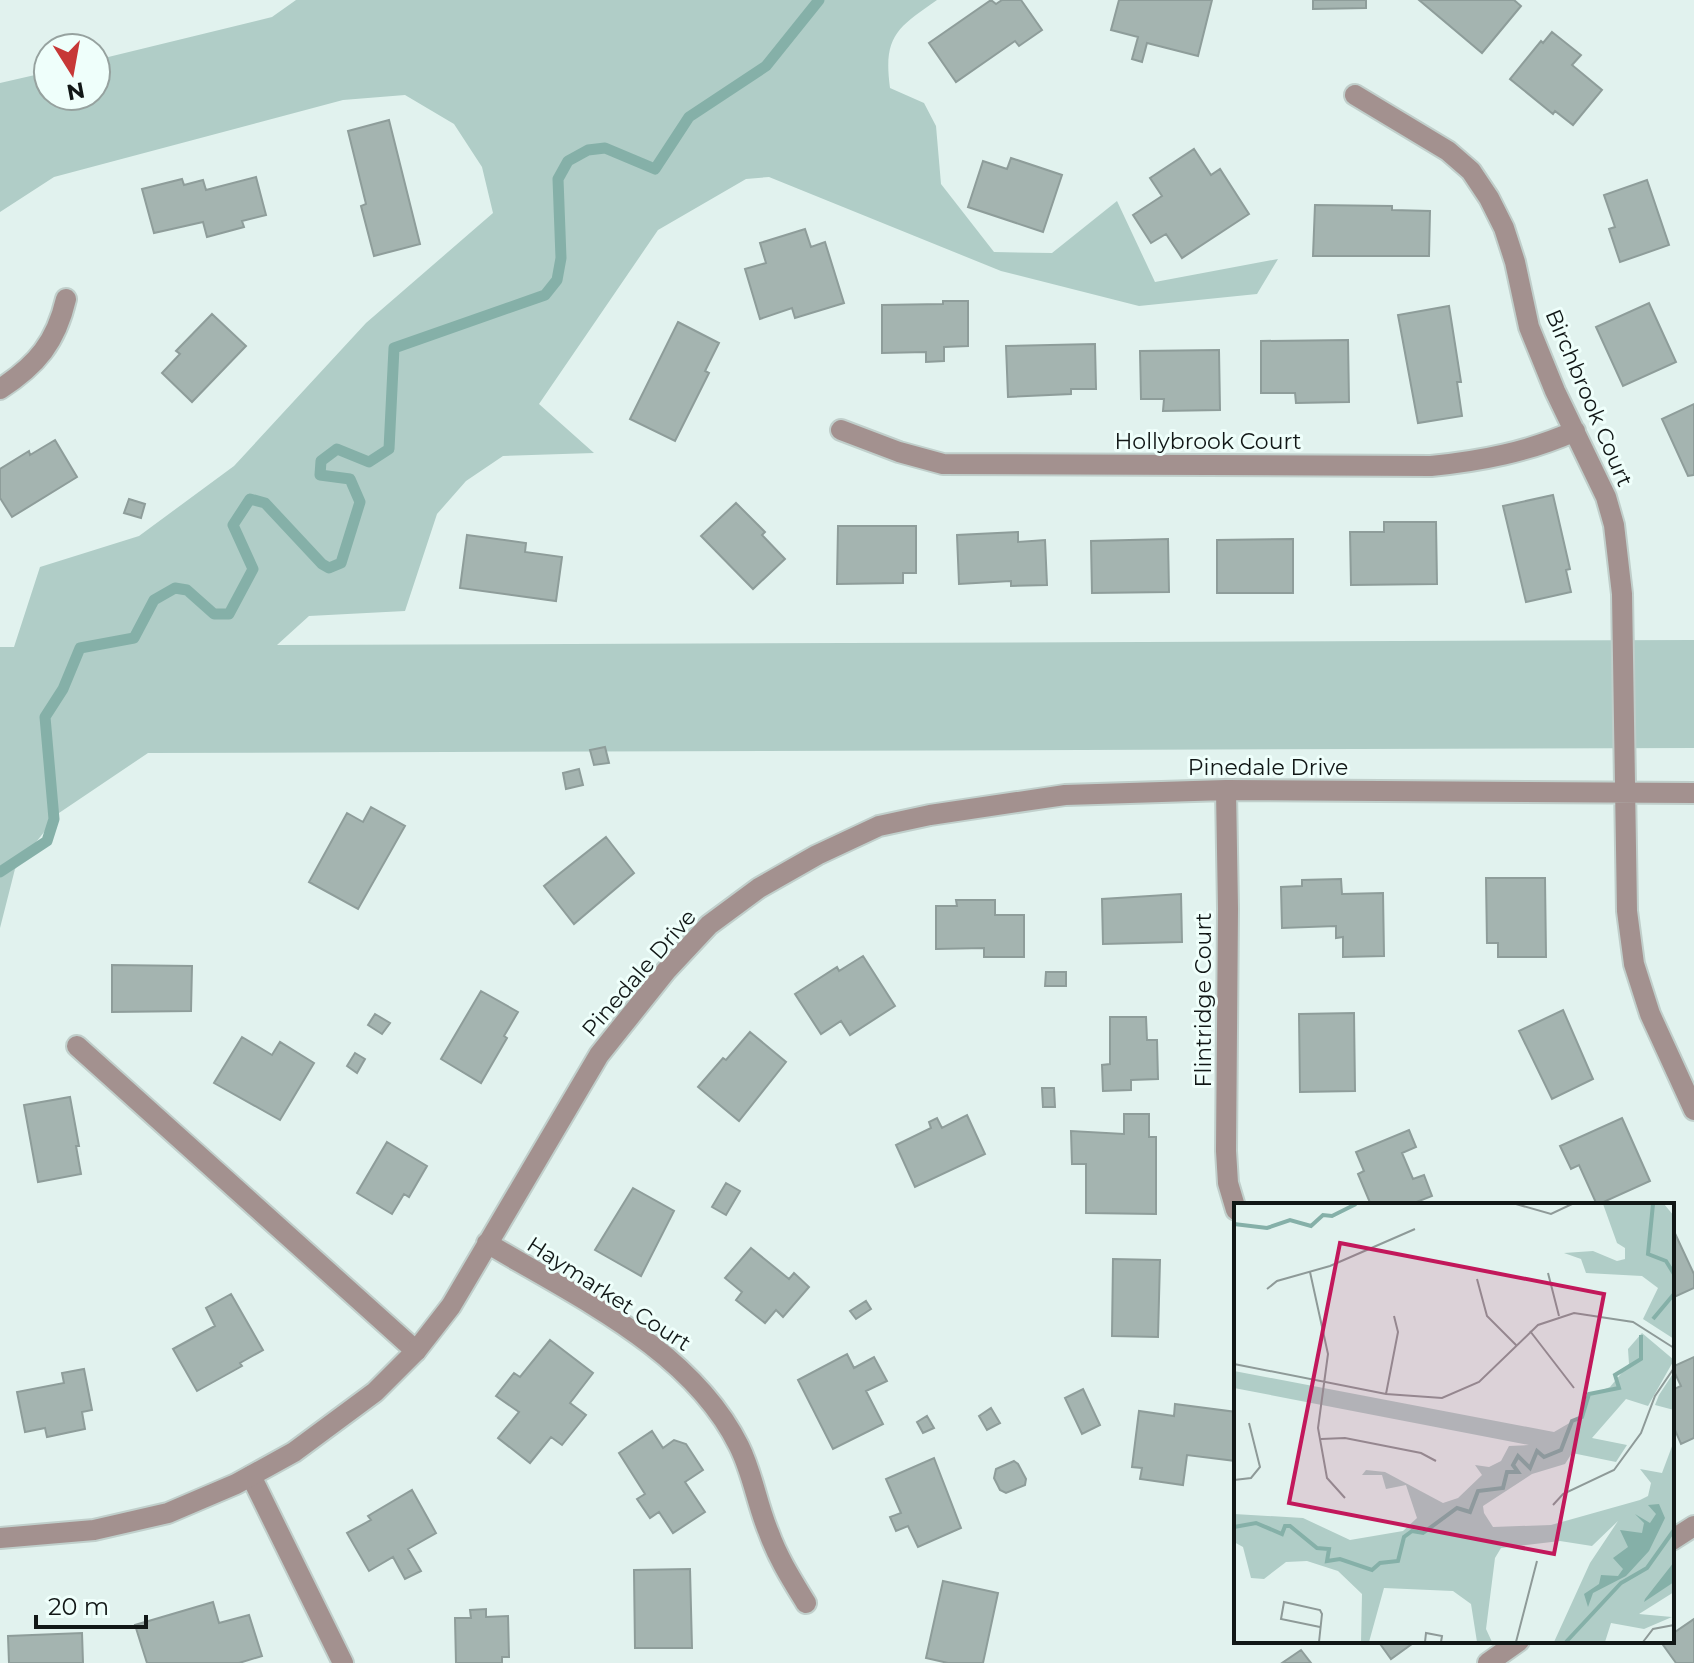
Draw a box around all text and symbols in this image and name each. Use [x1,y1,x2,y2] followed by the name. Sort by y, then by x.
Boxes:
[32,32,112,112] north arrow
[64,76,87,106] text: N
[1539,305,1639,491] street label: Birchbrook Court
[1114,428,1302,455] street label: Hollybrook Court
[1188,754,1348,781] street label: Pinedale Drive
[576,904,702,1042] street label: Pinedale Drive
[1190,912,1217,1087] street label: Flintridge Court
[1234,1203,1674,1643] inset map
[522,1231,696,1357] street label: Haymarket Court
[36,1579,146,1629] scale bar
[48,1592,109,1621] text: 20 m

